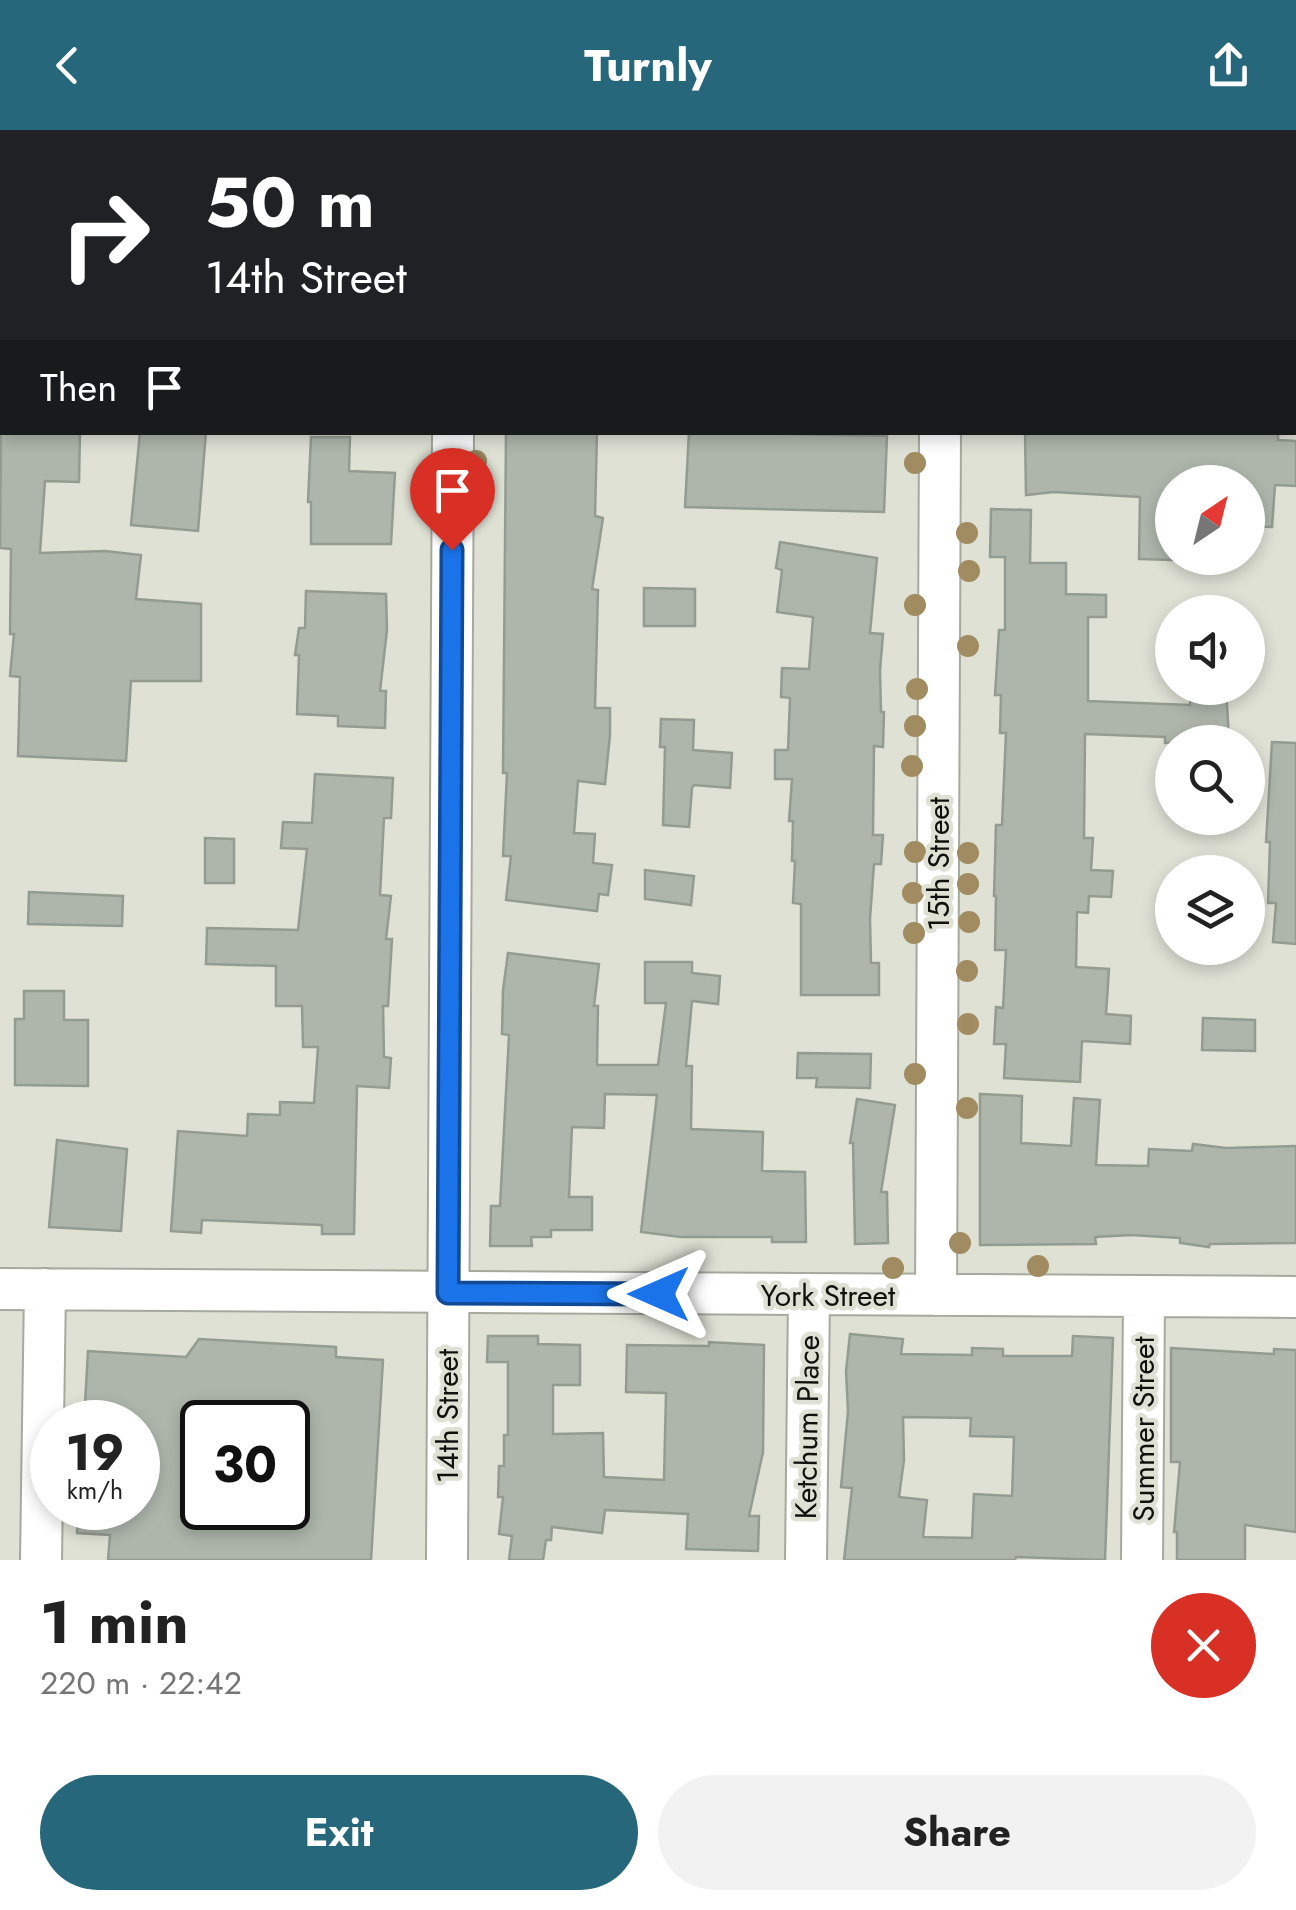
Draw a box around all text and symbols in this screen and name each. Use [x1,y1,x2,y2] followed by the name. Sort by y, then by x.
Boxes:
[584,33,712,98] text: Turnly
[40,38,95,93] icon: back
[1201,38,1256,93] icon: share
[205,152,375,253] text: 50 m
[40,170,170,300] icon: right
[205,245,407,310] text: 14th Street
[40,360,117,415] text: Then
[137,360,192,415] icon: arrive
[410,448,495,551] pin
[425,463,480,518] icon: arrive
[1155,465,1265,575] north arrow
[1155,465,1265,965] map controls
[1155,595,1265,705] button: sound
[1155,725,1265,835] button: search
[917,796,960,931] street label: 15th Street
[1155,855,1265,965] button: layers
[607,1242,711,1346] position arrow
[761,1274,896,1317] street label: York Street
[784,1334,830,1520] street label: Ketchum Place
[1122,1336,1165,1522] street label: Summer Street
[426,1348,469,1483] street label: 14th Street
[180,1400,310,1530] speed limit sign: 30
[66,1416,124,1489] text: 19
[67,1472,123,1508] text: km/h
[40,1579,189,1666] text: 1 min
[1151,1593,1256,1698] button: close
[40,1660,242,1706] text: 220 m · 22:42
[40,1775,638,1890] button: Exit
[658,1775,1256,1890] button: Share

